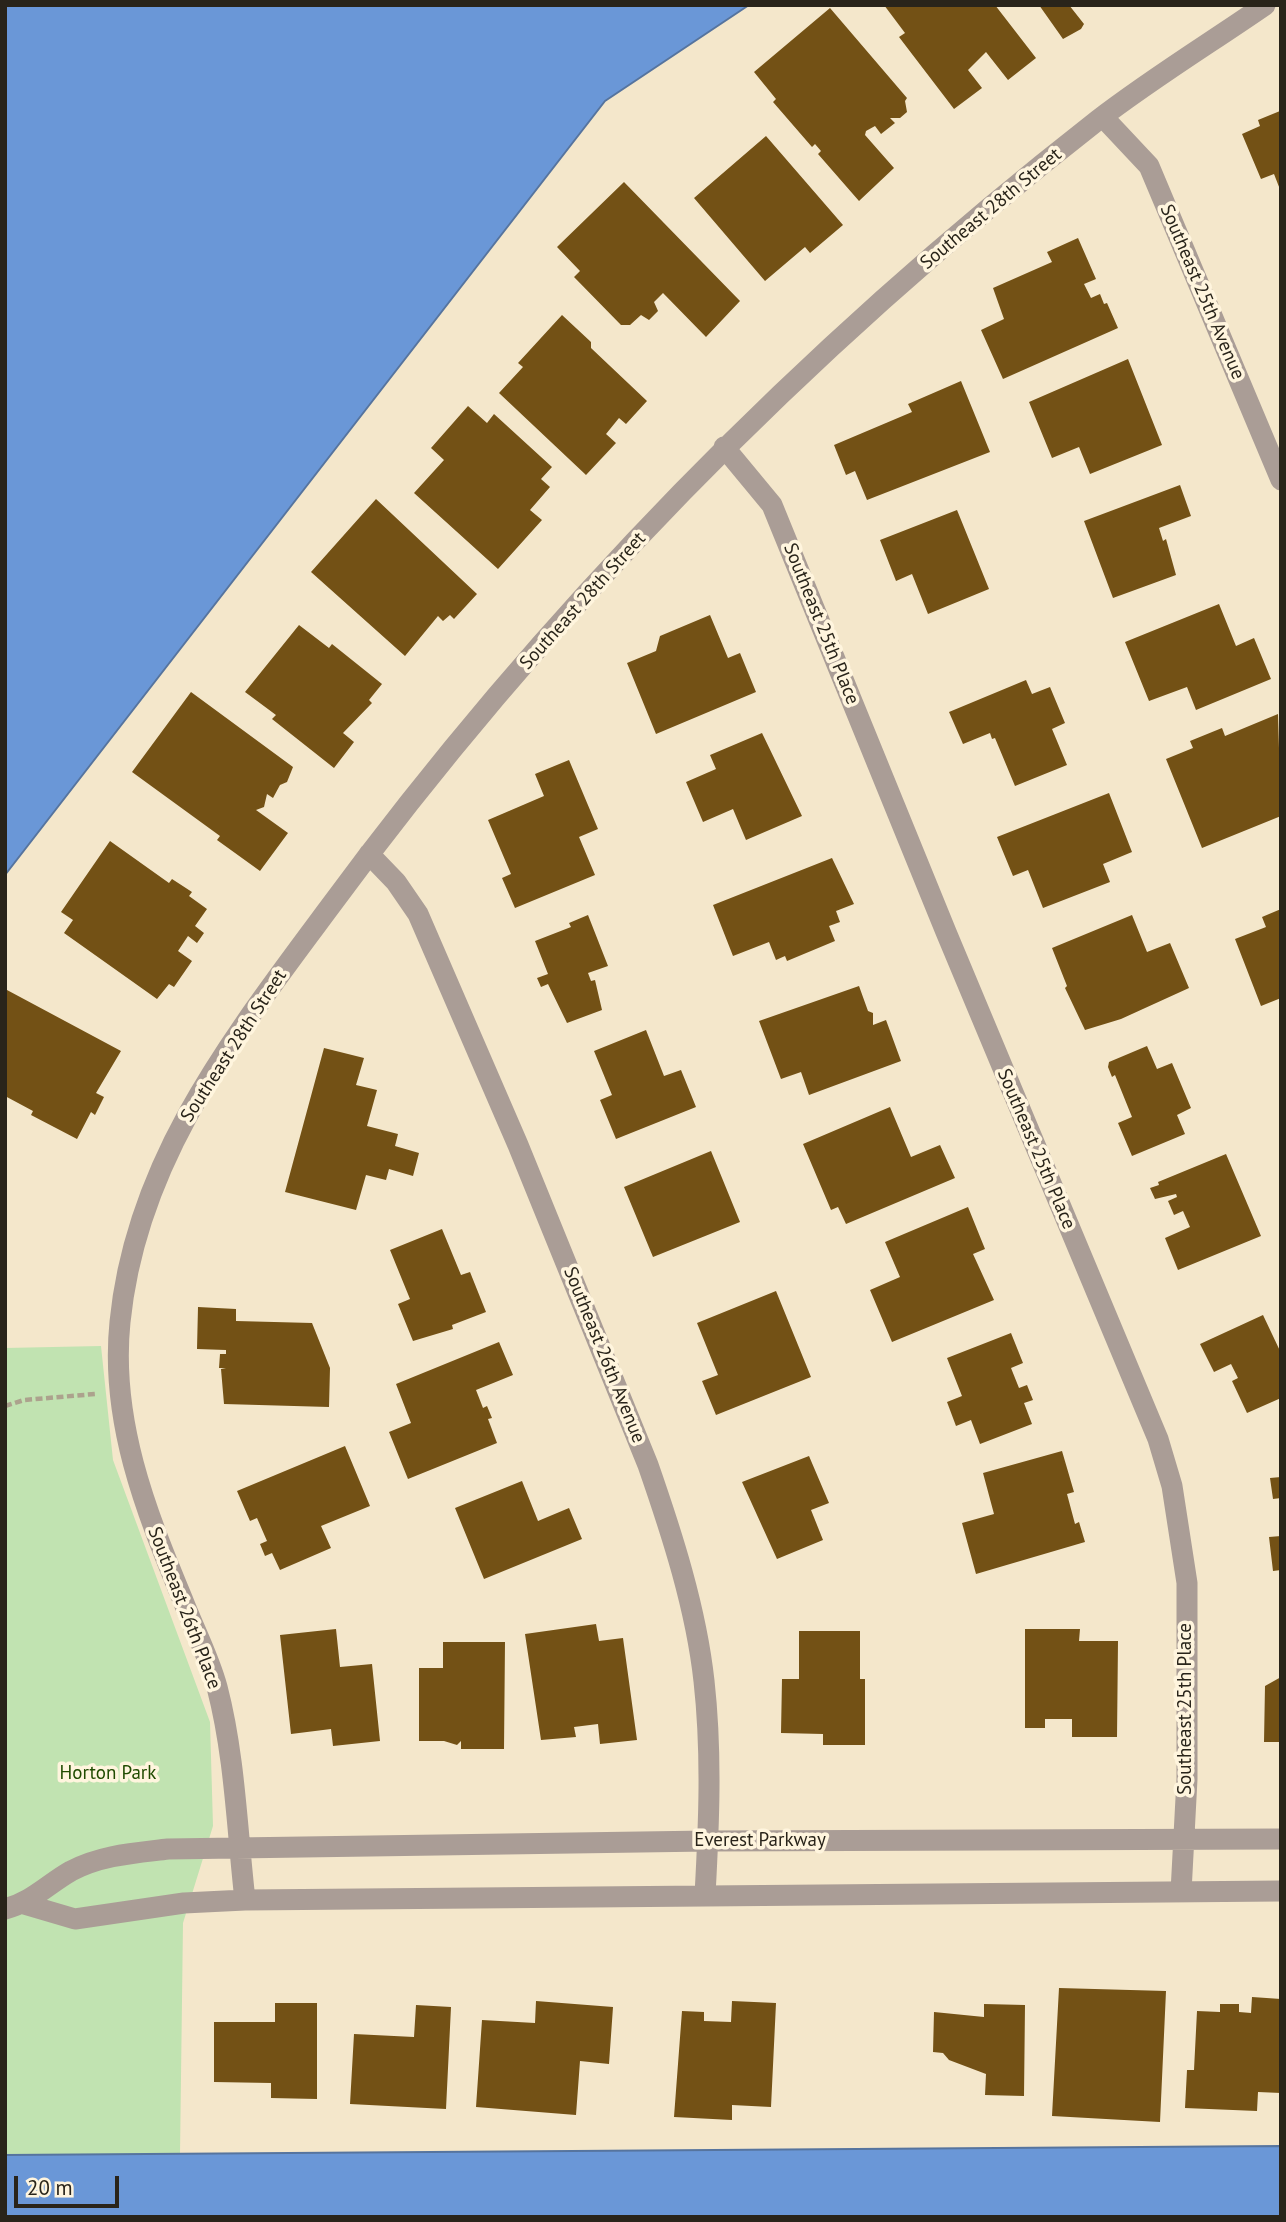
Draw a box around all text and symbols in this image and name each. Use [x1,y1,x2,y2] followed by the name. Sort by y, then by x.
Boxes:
[916,143,1066,275] street label: Southeast 28th Street
[1155,201,1249,383] street label: Southeast 25th Avenue
[515,528,651,674] street label: Southeast 28th Street
[778,540,864,708] street label: Southeast 25th Place
[176,966,292,1126] street label: Southeast 28th Street
[992,1065,1080,1233] street label: Southeast 25th Place
[558,1264,650,1446] street label: Southeast 26th Avenue
[143,1524,225,1692] street label: Southeast 26th Place
[1175,1623,1197,1795] street label: Southeast 25th Place
[60,1763,156,1785] park label: Horton Park
[694,1830,826,1852] street label: Everest Parkway
[18,2162,122,2206] scale bar
[27,2174,73,2201] text: 20 m

